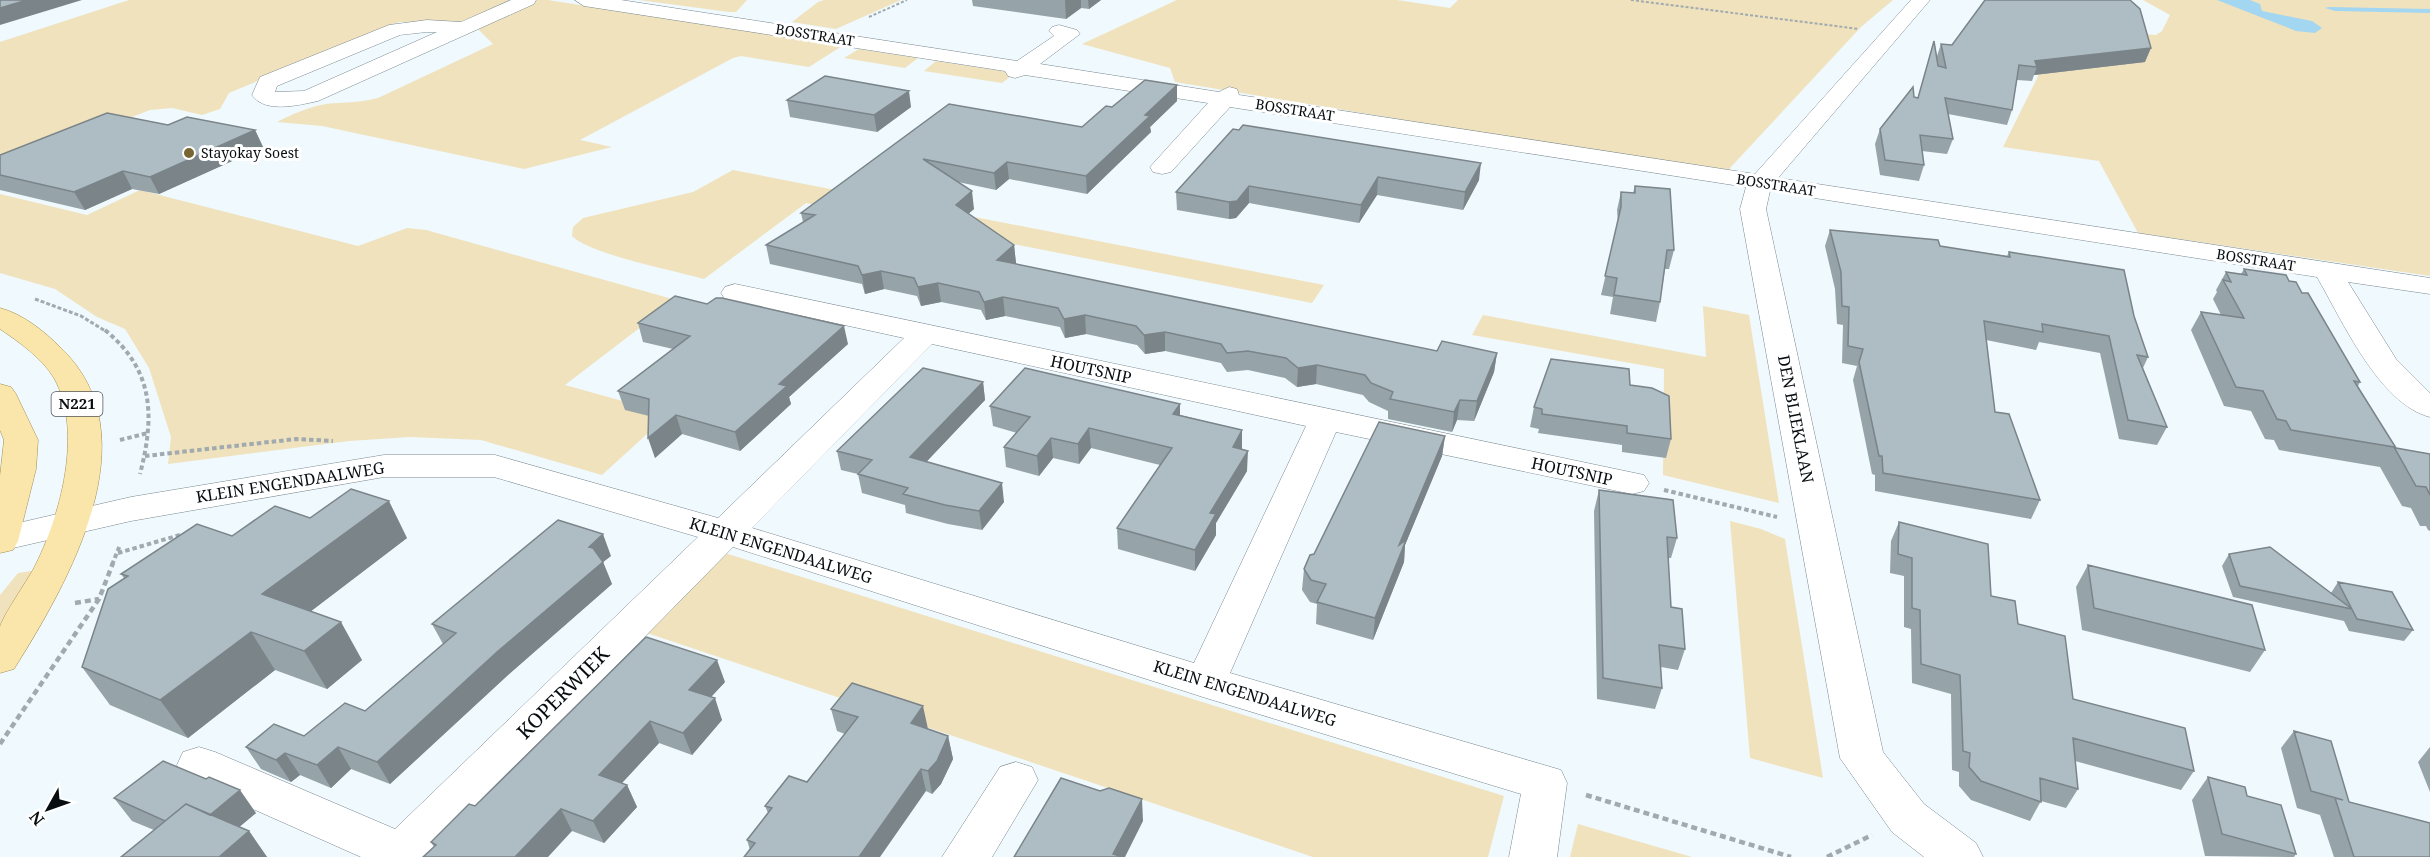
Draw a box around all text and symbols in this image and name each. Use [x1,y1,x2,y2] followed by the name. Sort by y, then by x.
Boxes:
[774,19,856,50] street label: BOSSTRAAT
[1254,94,1336,125] street label: BOSSTRAAT
[201,143,299,162] place label: Stayokay Soest
[182,146,196,160] marker: Stayokay Soest
[1735,169,1817,200] street label: BOSSTRAAT
[2215,244,2297,275] street label: BOSSTRAAT
[1048,350,1134,388] street label: HOUTSNIP
[1773,353,1819,485] street label: DEN BLIEKLAAN
[52,392,103,416] road number: N221
[1529,452,1615,490] street label: HOUTSNIP
[194,456,386,508] street label: KLEIN ENGENDAALWEG
[687,512,876,589] street label: KLEIN ENGENDAALWEG
[511,640,615,745] street label: KOPERWIEK
[1151,655,1340,732] street label: KLEIN ENGENDAALWEG
[18,779,78,839] north arrow
[24,806,49,831] text: N

